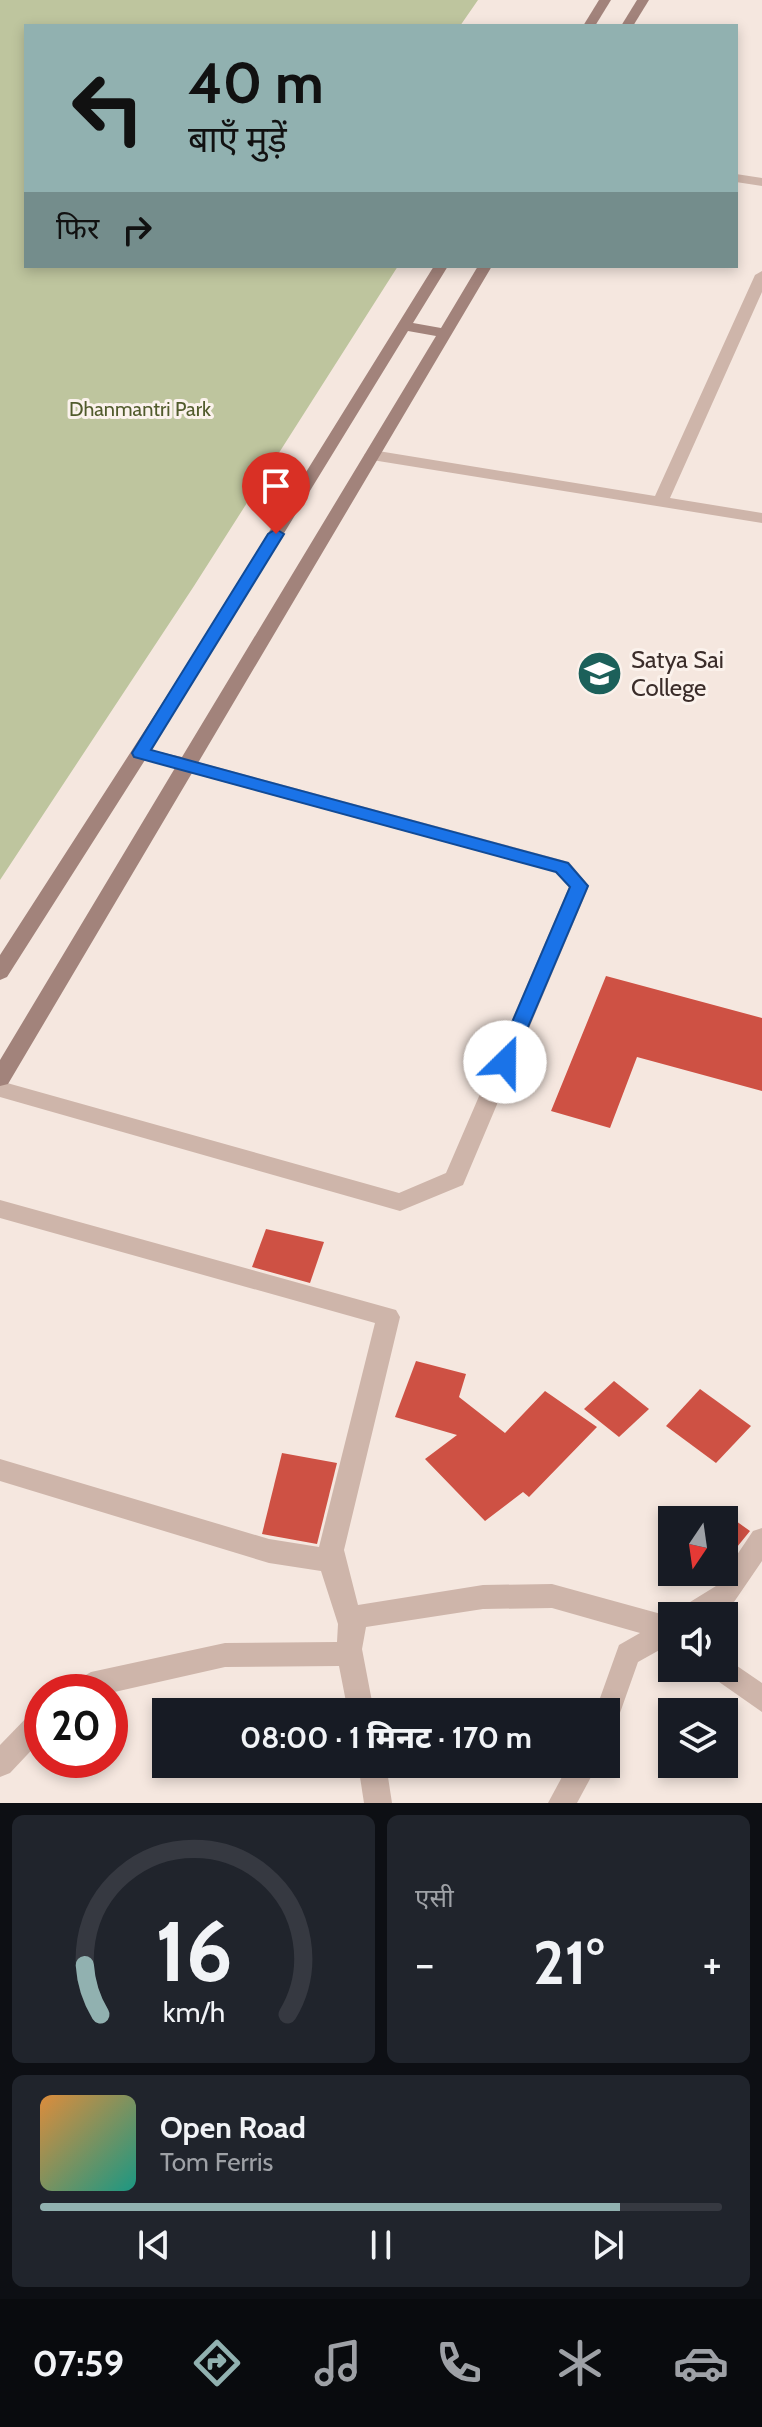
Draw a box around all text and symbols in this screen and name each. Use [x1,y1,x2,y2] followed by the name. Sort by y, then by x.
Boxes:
[188,49,324,117] text: 40 m
[56,56,160,160] icon: left
[188,117,287,161] text: बाएँ मुड़ें
[115,208,159,252] icon: right
[56,210,99,247] text: फिर
[69,397,211,421] park label: Dhanmantri Park
[242,452,310,534] pin
[254,464,298,508] icon: arrive
[631,645,724,702] place label: Satya Sai College
[576,650,624,698] school or university icon: Satya Sai College
[463,1020,547,1104] position arrow
[658,1506,738,1586] north arrow
[658,1506,738,1778] map controls
[658,1602,738,1682] button: sound
[24,1674,128,1778] speed limit sign: 20
[658,1698,738,1778] button: layers
[240,1719,532,1756] text: 08:00 · 1 मिनट · 170 m
[415,1882,454,1914] text: एसी
[155,1901,232,2002] text: 16
[533,1926,604,1999] text: 21°
[415,1937,434,1990] text: −
[703,1937,722,1990] text: +
[162,1994,225,2029] text: km/h
[160,2109,306,2146] text: Open Road
[160,2146,273,2178] text: Tom Ferris
[132,2223,176,2267] icon: previous
[359,2223,403,2267] icon: pause
[586,2223,630,2267] icon: next
[189,2335,245,2391] icon: directions
[310,2335,366,2391] icon: music
[431,2335,487,2391] icon: phone
[552,2335,608,2391] icon: climate
[673,2335,729,2391] icon: car
[33,2341,124,2385] text: 07:59

